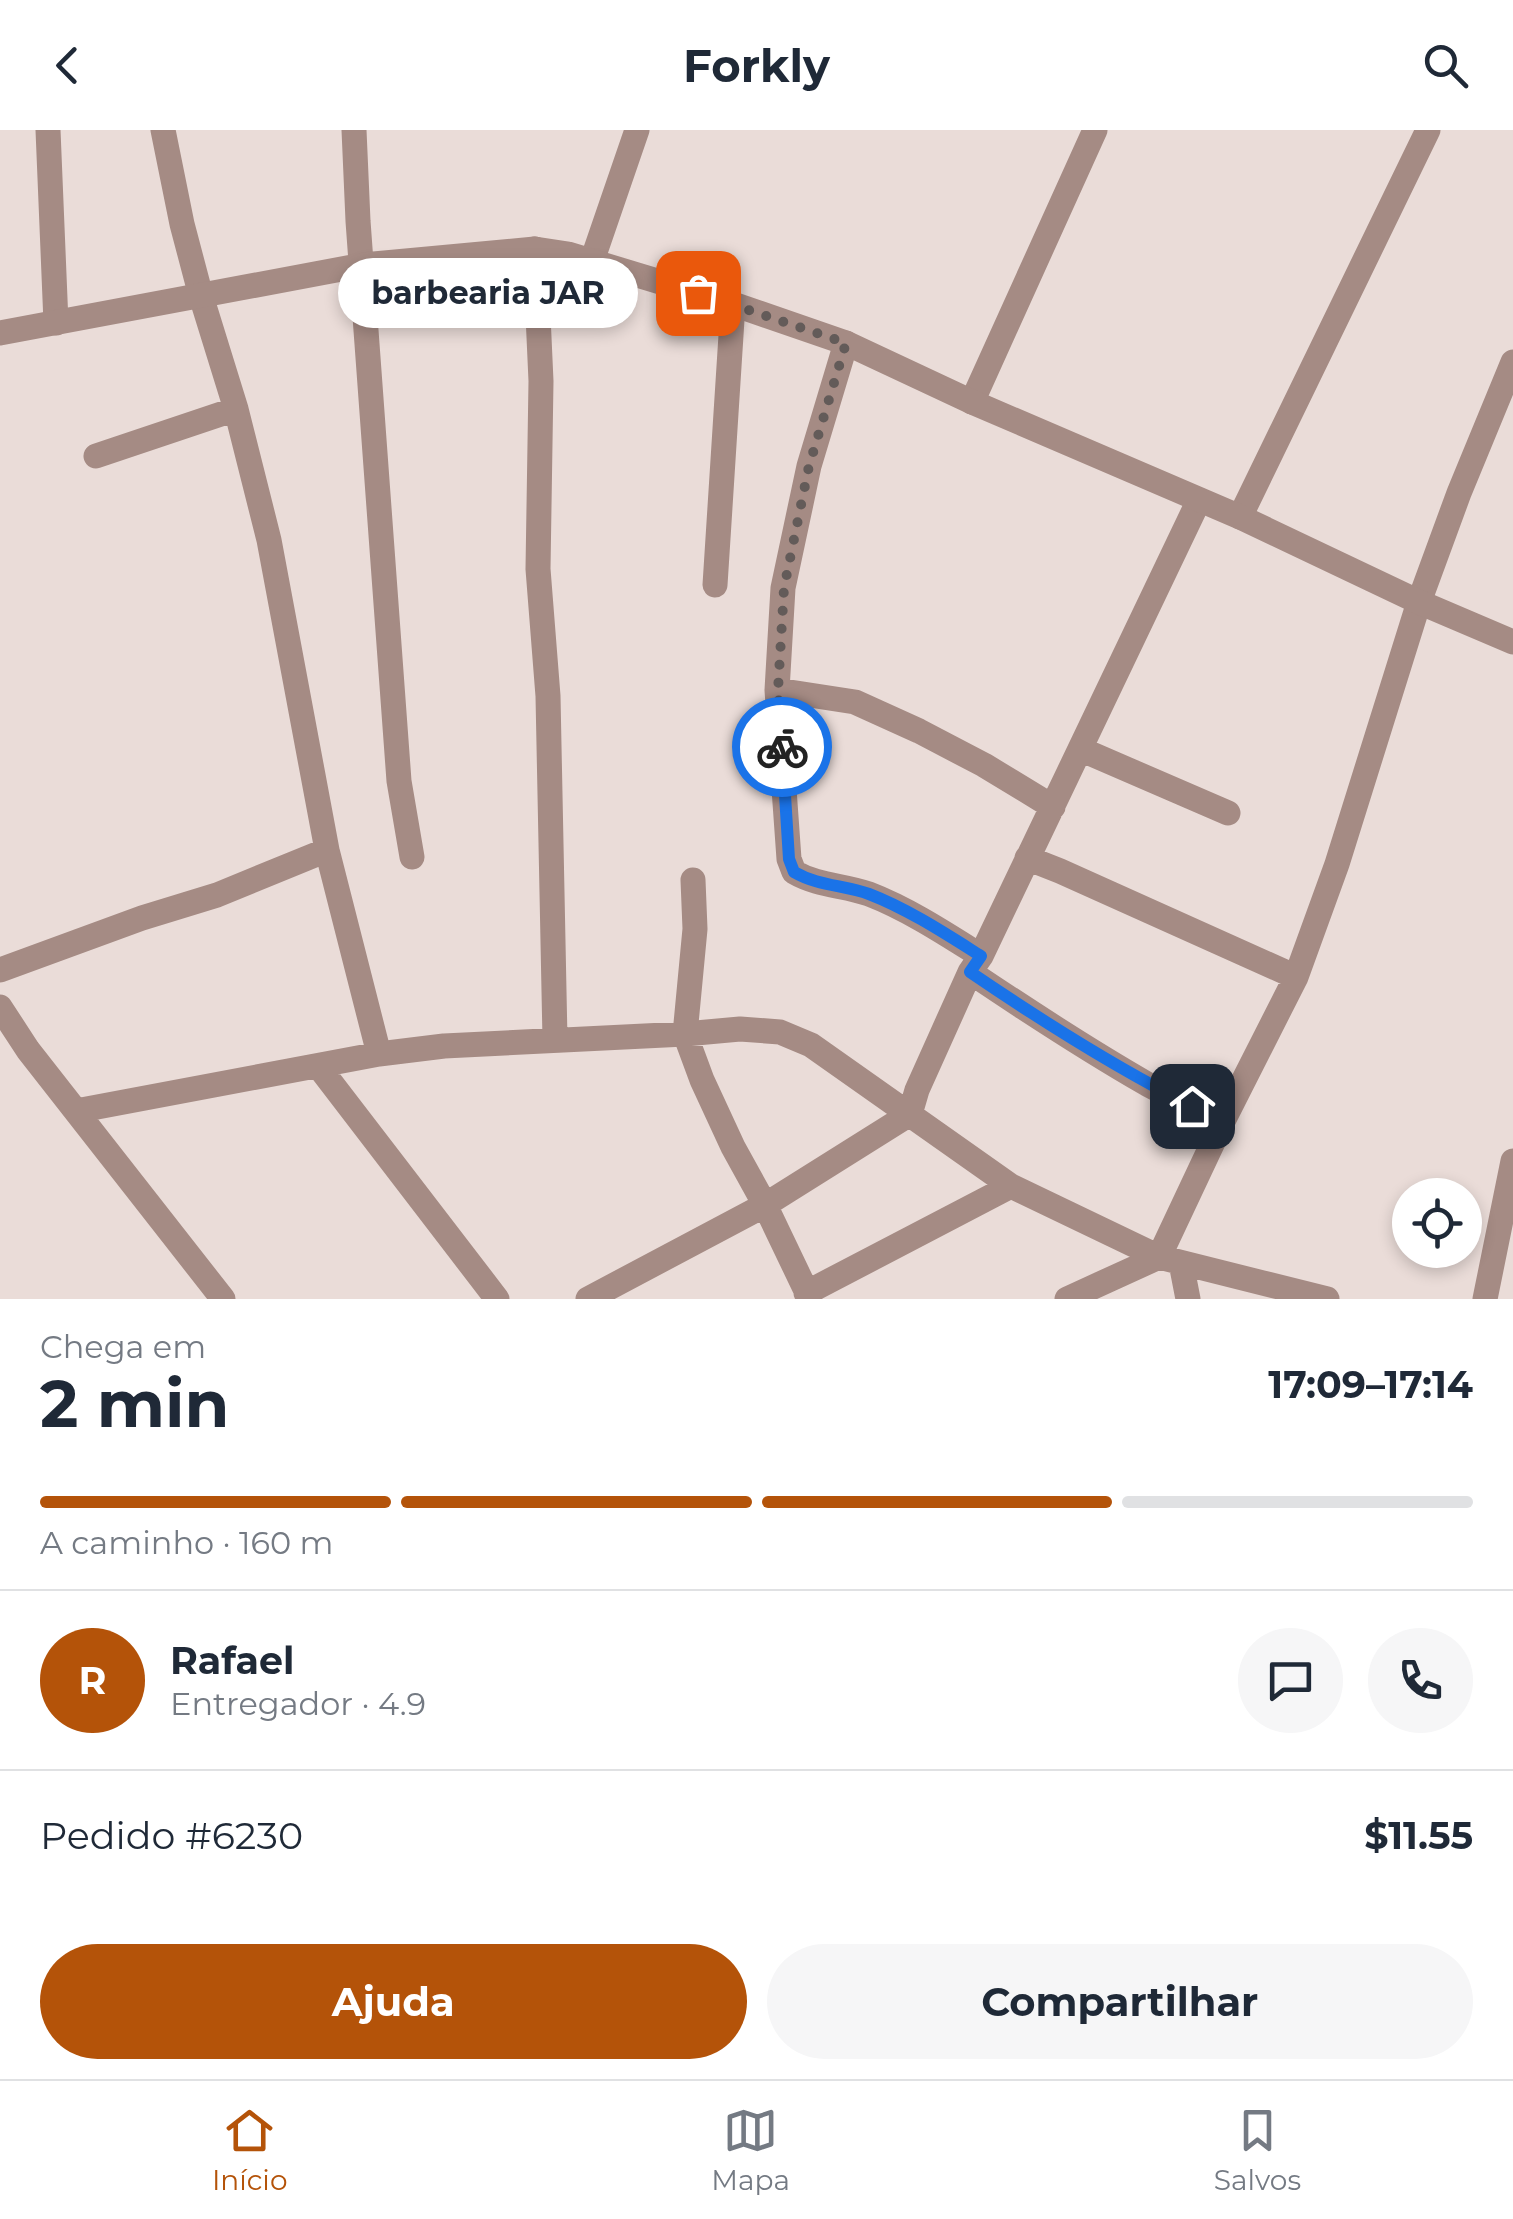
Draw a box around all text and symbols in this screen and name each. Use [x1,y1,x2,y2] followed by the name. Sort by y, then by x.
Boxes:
[40,38,95,93] icon: back
[683,38,830,93] text: Forkly
[1418,38,1473,93] icon: search
[656,251,741,336] pin
[338,258,638,328] callout: barbearia JAR
[671,266,726,321] icon: bag
[371,273,605,312] text: barbearia JAR
[732,697,832,797] courier
[755,720,810,775] icon: bike
[1150,1064,1235,1149] pin
[1165,1079,1220,1134] icon: home
[1392,1178,1482,1268] map controls
[1392,1178,1482,1268] button: locate
[40,1327,206,1366] text: Chega em
[1268,1361,1473,1408] text: 17:09–17:14
[40,1364,229,1443] text: 2 min
[40,1523,334,1562] text: A caminho · 160 m
[1238,1628,1343,1733] button: chat
[1368,1628,1473,1733] button: phone
[170,1637,295,1684] text: Rafael
[79,1657,106,1704] text: R
[170,1684,426,1723] text: Entregador · 4.9
[40,1812,303,1859] text: Pedido #6230
[1364,1812,1473,1859] text: $11.55
[40,1944,747,2059] button: Ajuda
[767,1944,1473,2059] button: Compartilhar
[212,2103,287,2197] tab: Início
[711,2103,790,2197] tab: Mapa
[1214,2103,1301,2197] tab: Salvos

